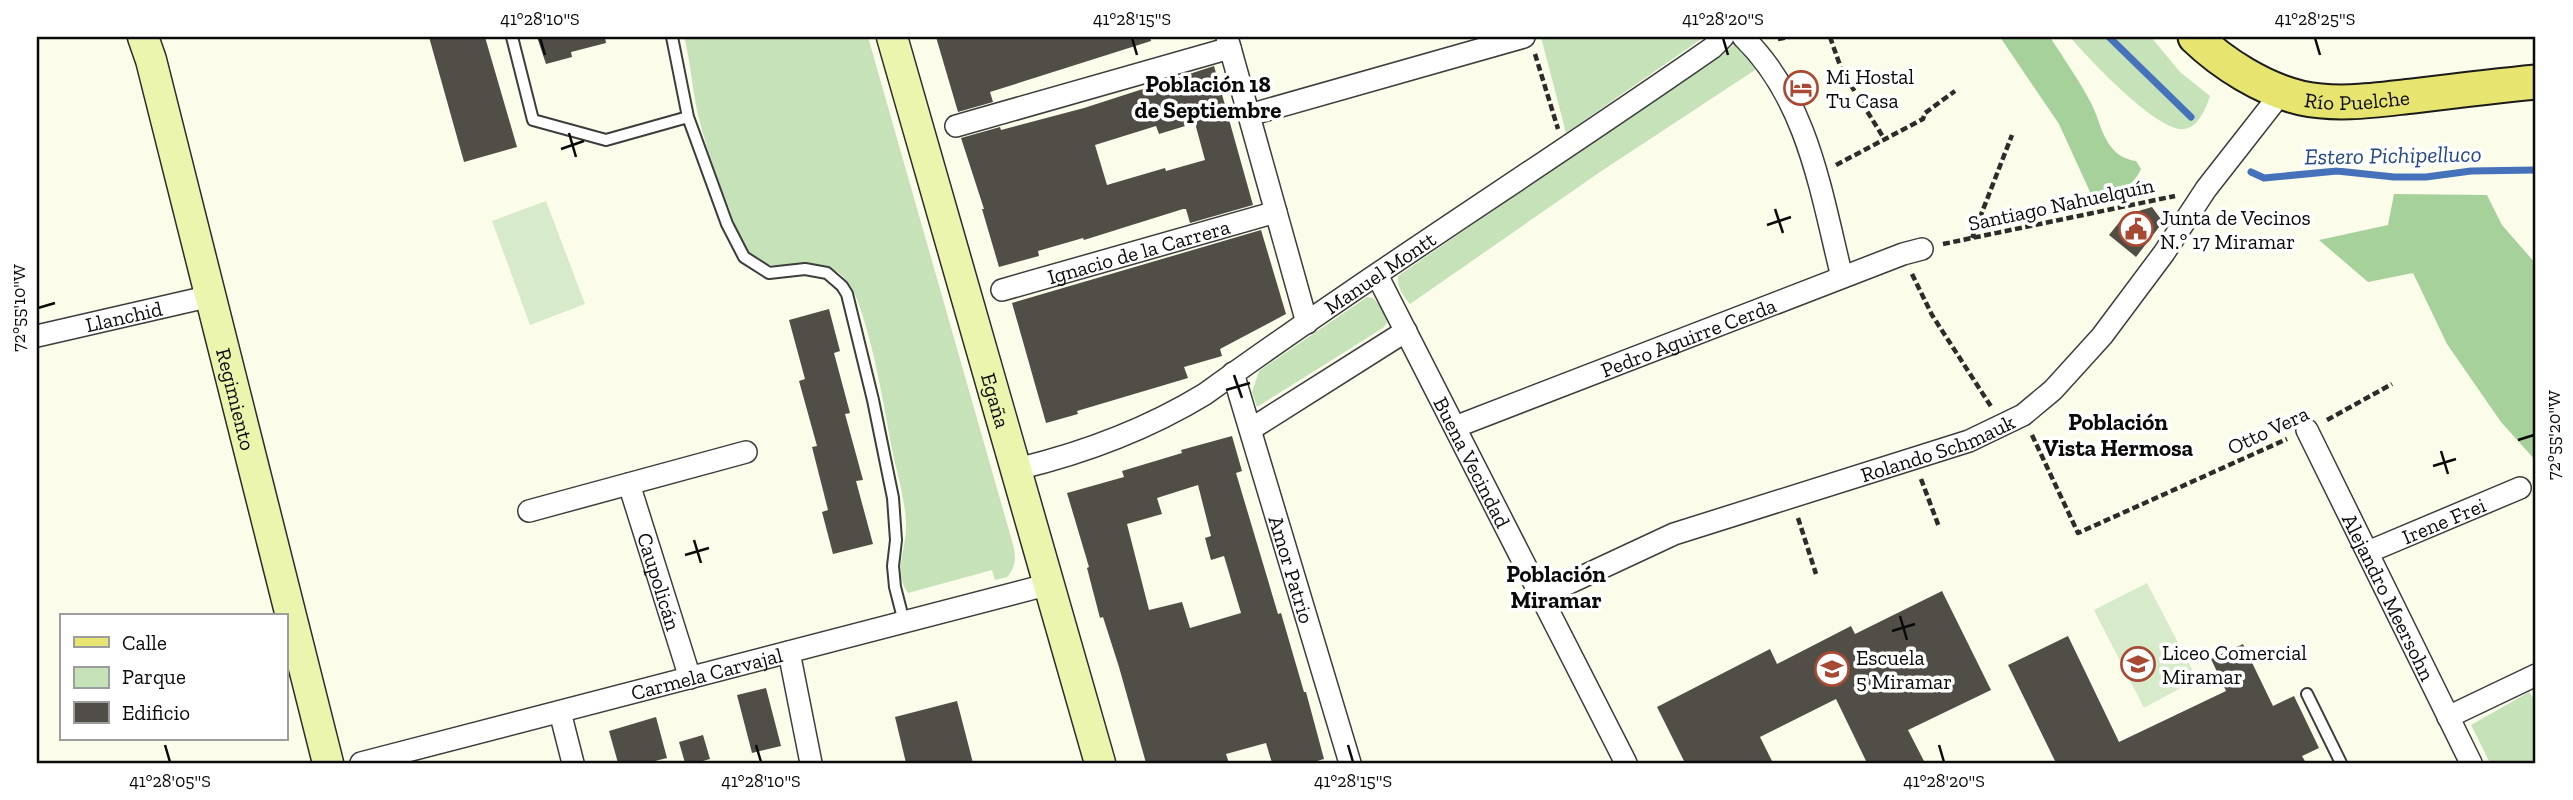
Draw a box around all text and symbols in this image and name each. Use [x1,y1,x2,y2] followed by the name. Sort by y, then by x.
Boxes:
[500,8,580,30] text: 41°28'10"S
[1093,8,1171,30] text: 41°28'15"S
[1682,8,1764,30] text: 41°28'20"S
[2275,8,2355,30] text: 41°28'25"S
[1826,64,1914,113] place label: Mi Hostal Tu Casa
[1782,69,1820,107] hotel icon: Mi Hostal Tu Casa
[1135,70,1281,124] district label: Población 18 de Septiembre
[2303,84,2411,115] street label: Río Puelche
[2304,139,2482,171] water label: Estero Pichipelluco
[1966,172,2156,236] street label: Santiago Nahuelquín
[2160,205,2311,254] place label: Junta de Vecinos N.º 17 Miramar
[2117,210,2155,248] public building icon: Junta de Vecinos N.º 17 Miramar
[1045,213,1232,289] street label: Ignacio de la Carrera
[1319,226,1440,319] street label: Manuel Montt
[8,264,30,352] text: 72°55'10"W
[1597,292,1779,382] street label: Pedro Aguirre Cerda
[83,295,165,337] street label: Llanchid
[211,345,261,453] street label: Regimiento
[976,370,1016,431] street label: Egaña
[2543,390,2565,480] text: 72°55'20"W
[1429,392,1516,532] street label: Buena Vecindad
[2223,400,2313,460] street label: Otto Vera
[1857,408,2019,487] street label: Rolando Schmauk
[2043,408,2194,462] district label: Población Vista Hermosa
[2398,491,2489,549] street label: Irene Frei
[2338,509,2441,684] street label: Alejandro Meersohn
[1264,513,1320,626] street label: Amor Patrio
[632,529,687,633] street label: Caupolicán
[1506,560,1606,614] district label: Población Miramar
[60,614,287,740] legend
[122,630,167,655] text: Calle
[2162,640,2307,689] place label: Liceo Comercial Miramar
[628,641,785,705] street label: Carmela Carvajal
[1856,645,1952,694] place label: Escuela 5 Miramar
[2119,645,2157,683] school or university icon: Liceo Comercial Miramar
[1813,650,1851,688] school or university icon: Escuela 5 Miramar
[122,664,186,689] text: Parque
[122,700,190,725] text: Edificio
[129,770,211,792] text: 41°28'05"S
[721,770,801,792] text: 41°28'10"S
[1314,770,1392,792] text: 41°28'15"S
[1903,770,1985,792] text: 41°28'20"S

